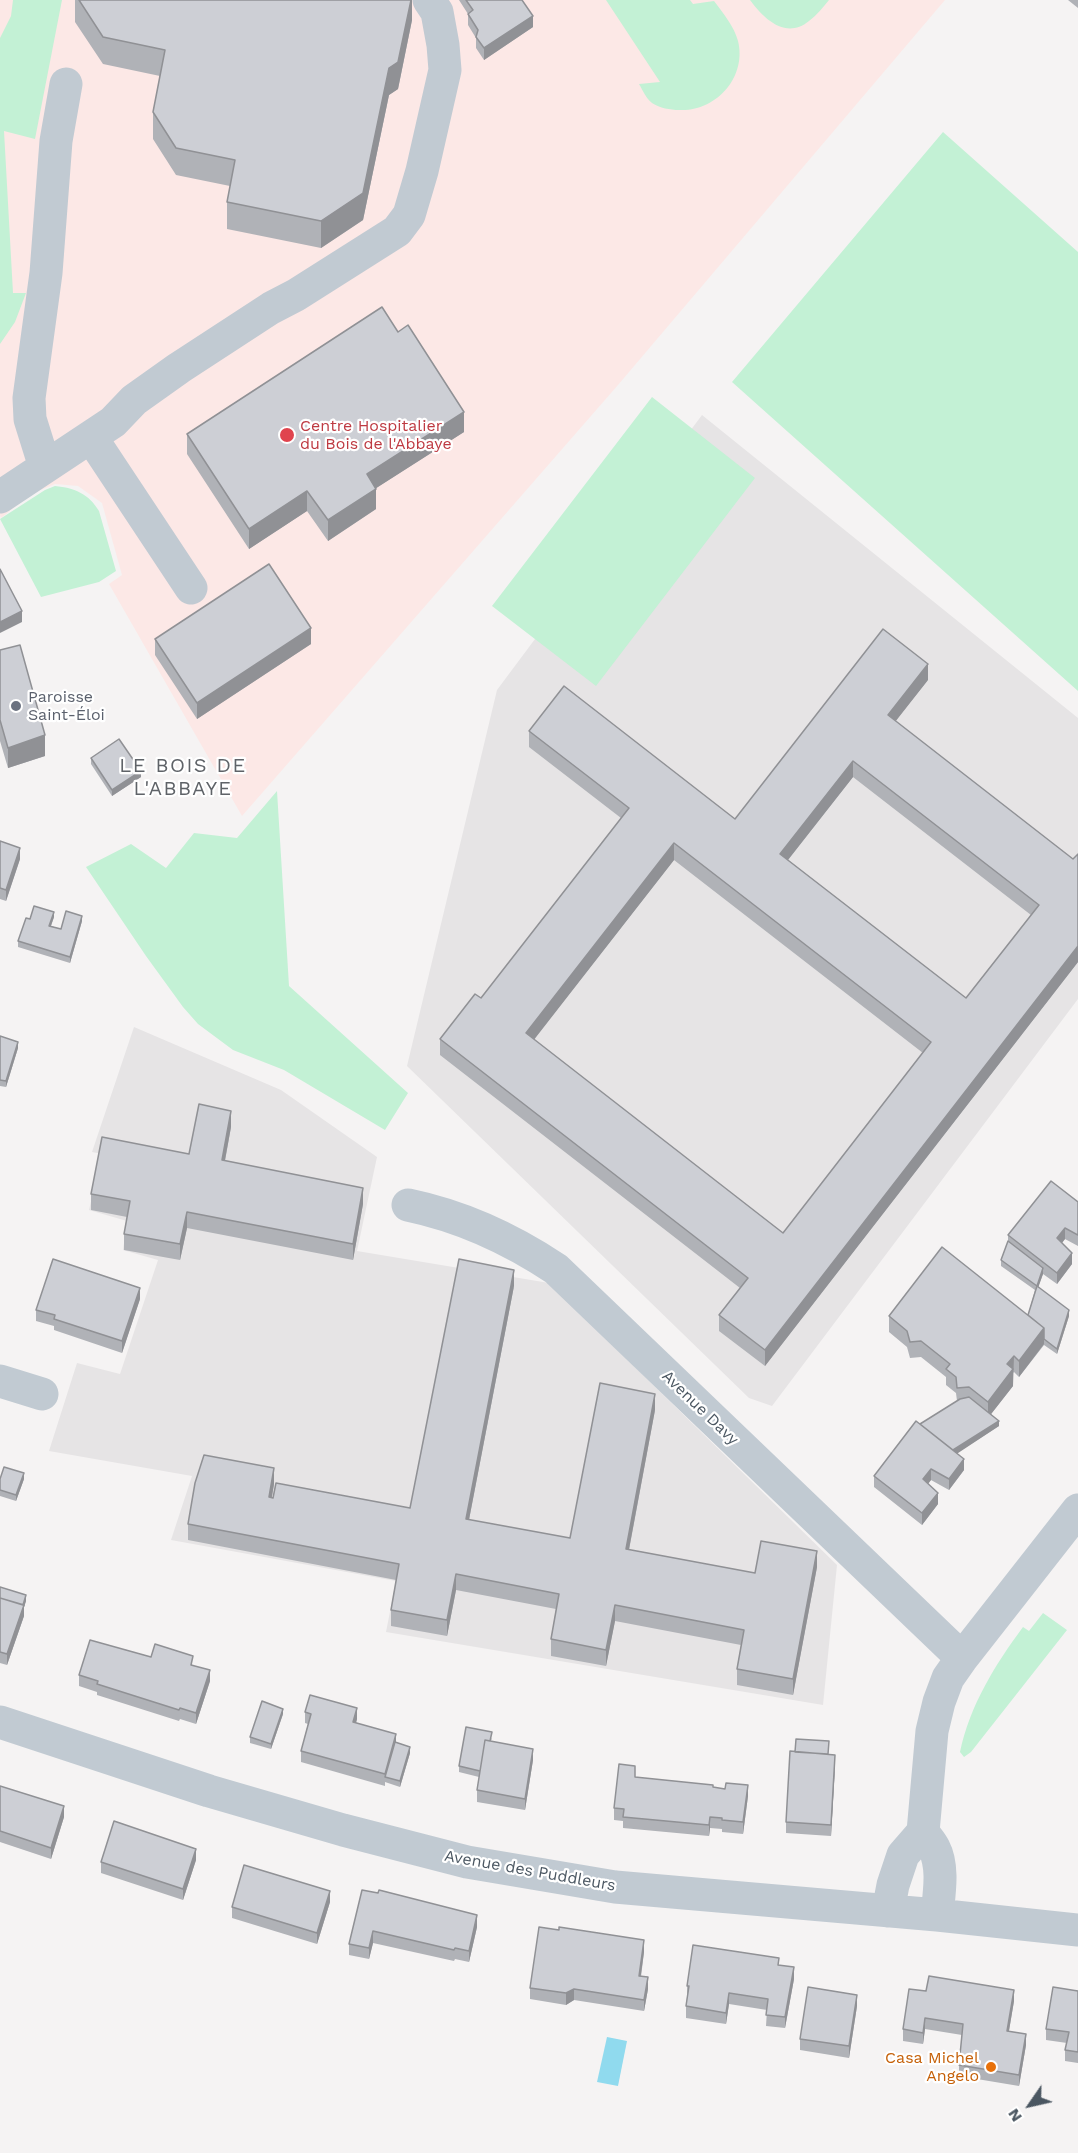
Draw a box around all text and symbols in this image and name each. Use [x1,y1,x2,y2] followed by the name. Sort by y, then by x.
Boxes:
[300,416,452,454] place label: Centre Hospitalier du Bois de l'Abbaye
[278,426,296,444] marker: Centre Hospitalier du Bois de l'Abbaye
[28,687,105,725] place label: Paroisse Saint-Éloi
[9,699,23,713] marker: Paroisse Saint-Éloi
[119,754,247,801] district label: LE BOIS DE L'ABBAYE
[658,1367,742,1449] street label: Avenue Davy
[443,1846,617,1896] street label: Avenue des Puddleurs
[885,2048,979,2086] place label: Casa Michel Angelo
[984,2060,998,2074] marker: Casa Michel Angelo
[1000,2075,1060,2135] north arrow
[1003,2105,1026,2126] text: N

